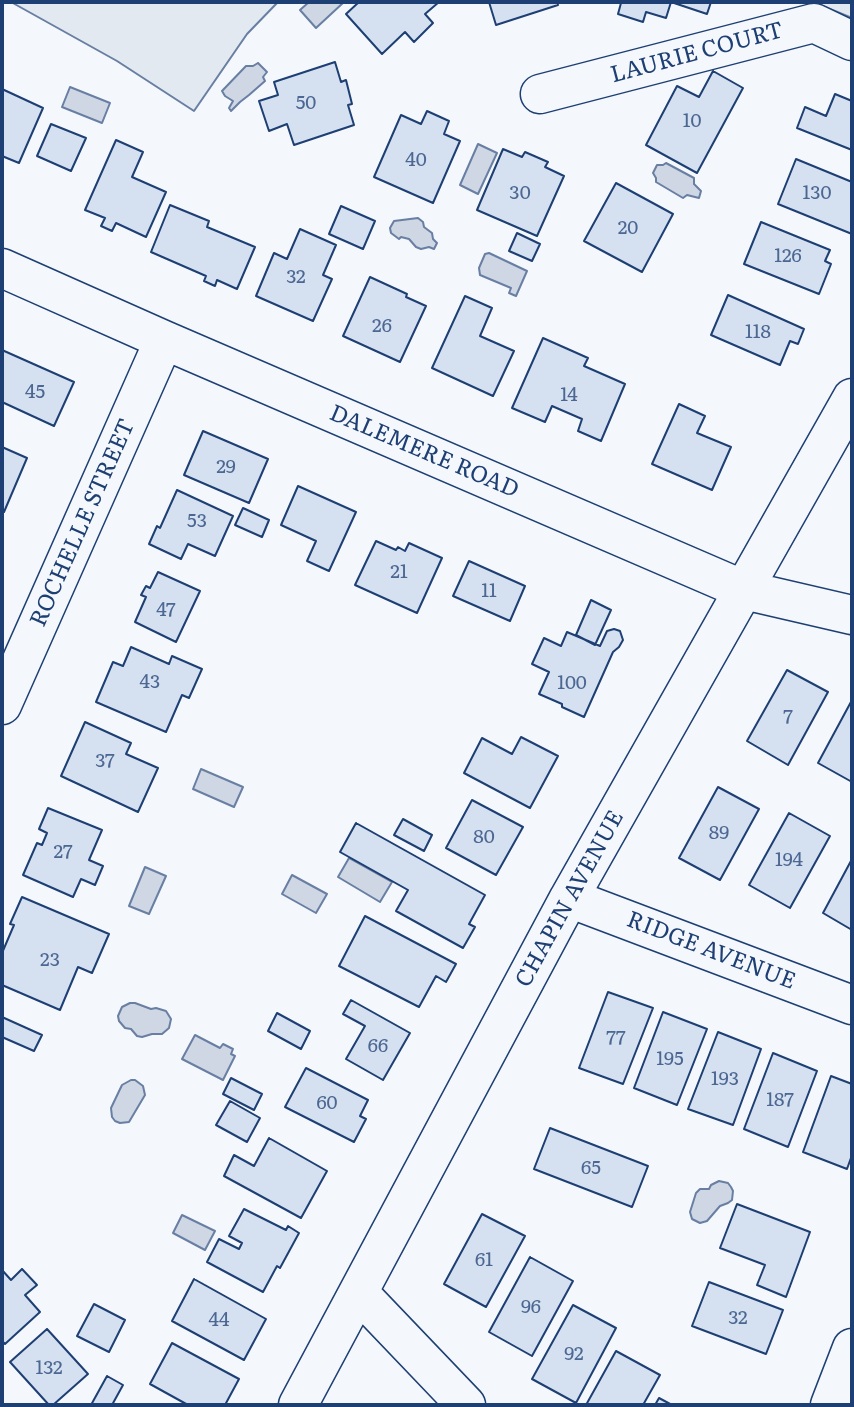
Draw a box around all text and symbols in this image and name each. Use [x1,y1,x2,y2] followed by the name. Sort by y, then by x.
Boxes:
[608,17,786,89] street label: LAURIE COURT
[296,92,316,114] house number: 50
[683,110,701,132] house number: 10
[405,149,427,171] house number: 40
[509,182,531,204] house number: 30
[802,182,832,204] house number: 130
[618,217,638,239] house number: 20
[774,245,802,267] house number: 126
[286,266,306,288] house number: 32
[372,315,392,337] house number: 26
[745,321,771,343] house number: 118
[25,381,45,403] house number: 45
[560,384,578,406] house number: 14
[325,400,523,504] street label: DALEMERE ROAD
[25,415,141,631] street label: ROCHELLE STREET
[216,456,236,478] house number: 29
[187,510,207,532] house number: 53
[390,561,408,583] house number: 21
[481,580,497,602] house number: 11
[156,599,176,621] house number: 47
[140,671,160,693] house number: 43
[557,672,587,694] house number: 100
[783,706,793,728] house number: 7
[95,750,115,772] house number: 37
[510,806,630,992] street label: CHAPIN AVENUE
[709,822,729,844] house number: 89
[473,826,495,848] house number: 80
[53,841,73,863] house number: 27
[775,849,803,871] house number: 194
[623,906,799,996] street label: RIDGE AVENUE
[40,949,60,971] house number: 23
[606,1027,626,1049] house number: 77
[368,1035,388,1057] house number: 66
[656,1048,684,1070] house number: 195
[711,1068,739,1090] house number: 193
[766,1089,794,1111] house number: 187
[316,1092,338,1114] house number: 60
[581,1157,601,1179] house number: 65
[475,1249,493,1271] house number: 61
[521,1296,541,1318] house number: 96
[728,1307,748,1329] house number: 32
[209,1309,229,1331] house number: 44
[564,1343,584,1365] house number: 92
[35,1357,63,1379] house number: 132

